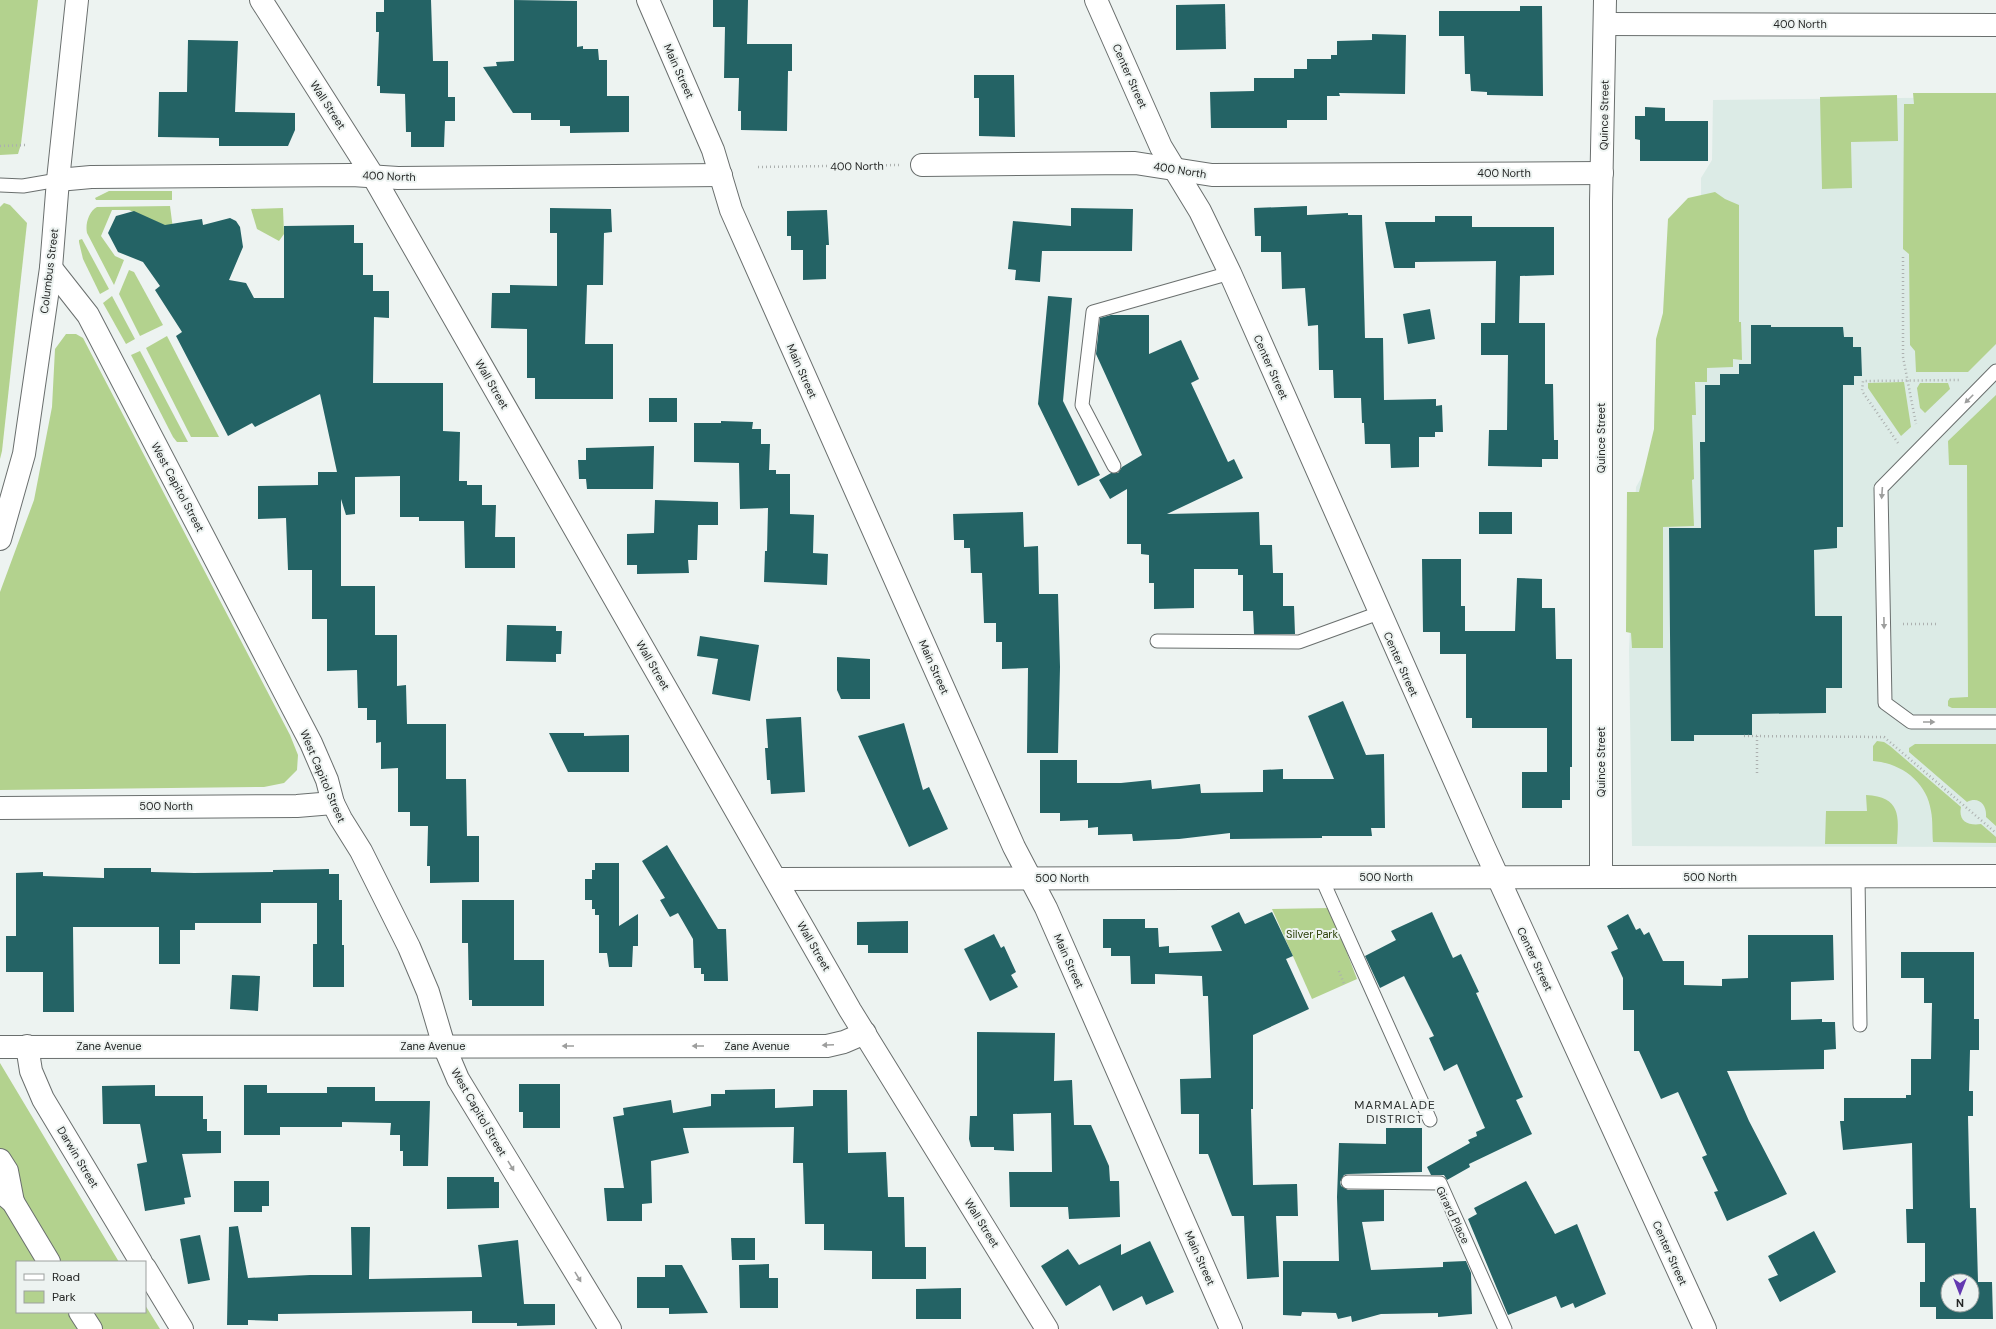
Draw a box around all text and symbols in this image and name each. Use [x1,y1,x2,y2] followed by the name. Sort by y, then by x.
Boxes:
[1773,17,1827,31] street label: 400 North
[661,42,697,100] street label: Main Street
[1110,42,1150,110] street label: Center Street
[307,78,349,132] street label: Wall Street
[1596,80,1612,150] street label: Quince Street
[830,159,884,173] street label: 400 North
[1152,159,1208,181] street label: 400 North
[1477,166,1531,180] street label: 400 North
[362,168,416,184] street label: 400 North
[37,228,61,314] street label: Columbus Street
[1251,333,1291,401] street label: Center Street
[784,342,820,400] street label: Main Street
[472,357,512,411] street label: Wall Street
[1964,394,1974,404] one-way arrow
[1594,403,1608,473] street label: Quince Street
[148,440,208,534] street label: West Capitol Street
[1878,487,1885,499] one-way arrow
[1880,617,1887,629] one-way arrow
[1381,630,1421,698] street label: Center Street
[633,638,673,692] street label: Wall Street
[916,638,952,696] street label: Main Street
[1923,719,1936,725] one-way arrow
[297,727,349,825] street label: West Capitol Street
[1594,727,1608,797] street label: Quince Street
[139,799,193,813] street label: 500 North
[1359,870,1413,884] street label: 500 North
[1683,870,1737,884] street label: 500 North
[1035,871,1089,885] street label: 500 North
[794,919,834,973] street label: Wall Street
[1514,925,1556,993] street label: Center Street
[1286,927,1338,941] park label: Silver Park
[1051,932,1087,990] street label: Main Street
[77,1039,141,1053] street label: Zane Avenue
[401,1039,465,1053] street label: Zane Avenue
[725,1039,789,1053] street label: Zane Avenue
[822,1042,834,1049] one-way arrow
[561,1043,574,1049] one-way arrow
[691,1043,704,1049] one-way arrow
[448,1065,510,1159] street label: West Capitol Street
[1354,1097,1436,1127] district label: MARMALADE DISTRICT
[54,1124,102,1190] street label: Darwin Street
[507,1160,514,1172] one-way arrow
[1433,1184,1473,1246] street label: Girard Place
[961,1196,1003,1250] street label: Wall Street
[1650,1219,1690,1287] street label: Center Street
[1182,1229,1218,1287] street label: Main Street
[16,1261,146,1313] legend
[52,1269,80,1285] text: Road
[574,1272,582,1282] one-way arrow
[1940,1273,1980,1313] north arrow
[52,1289,76,1305] text: Park
[1956,1296,1964,1310] text: N

